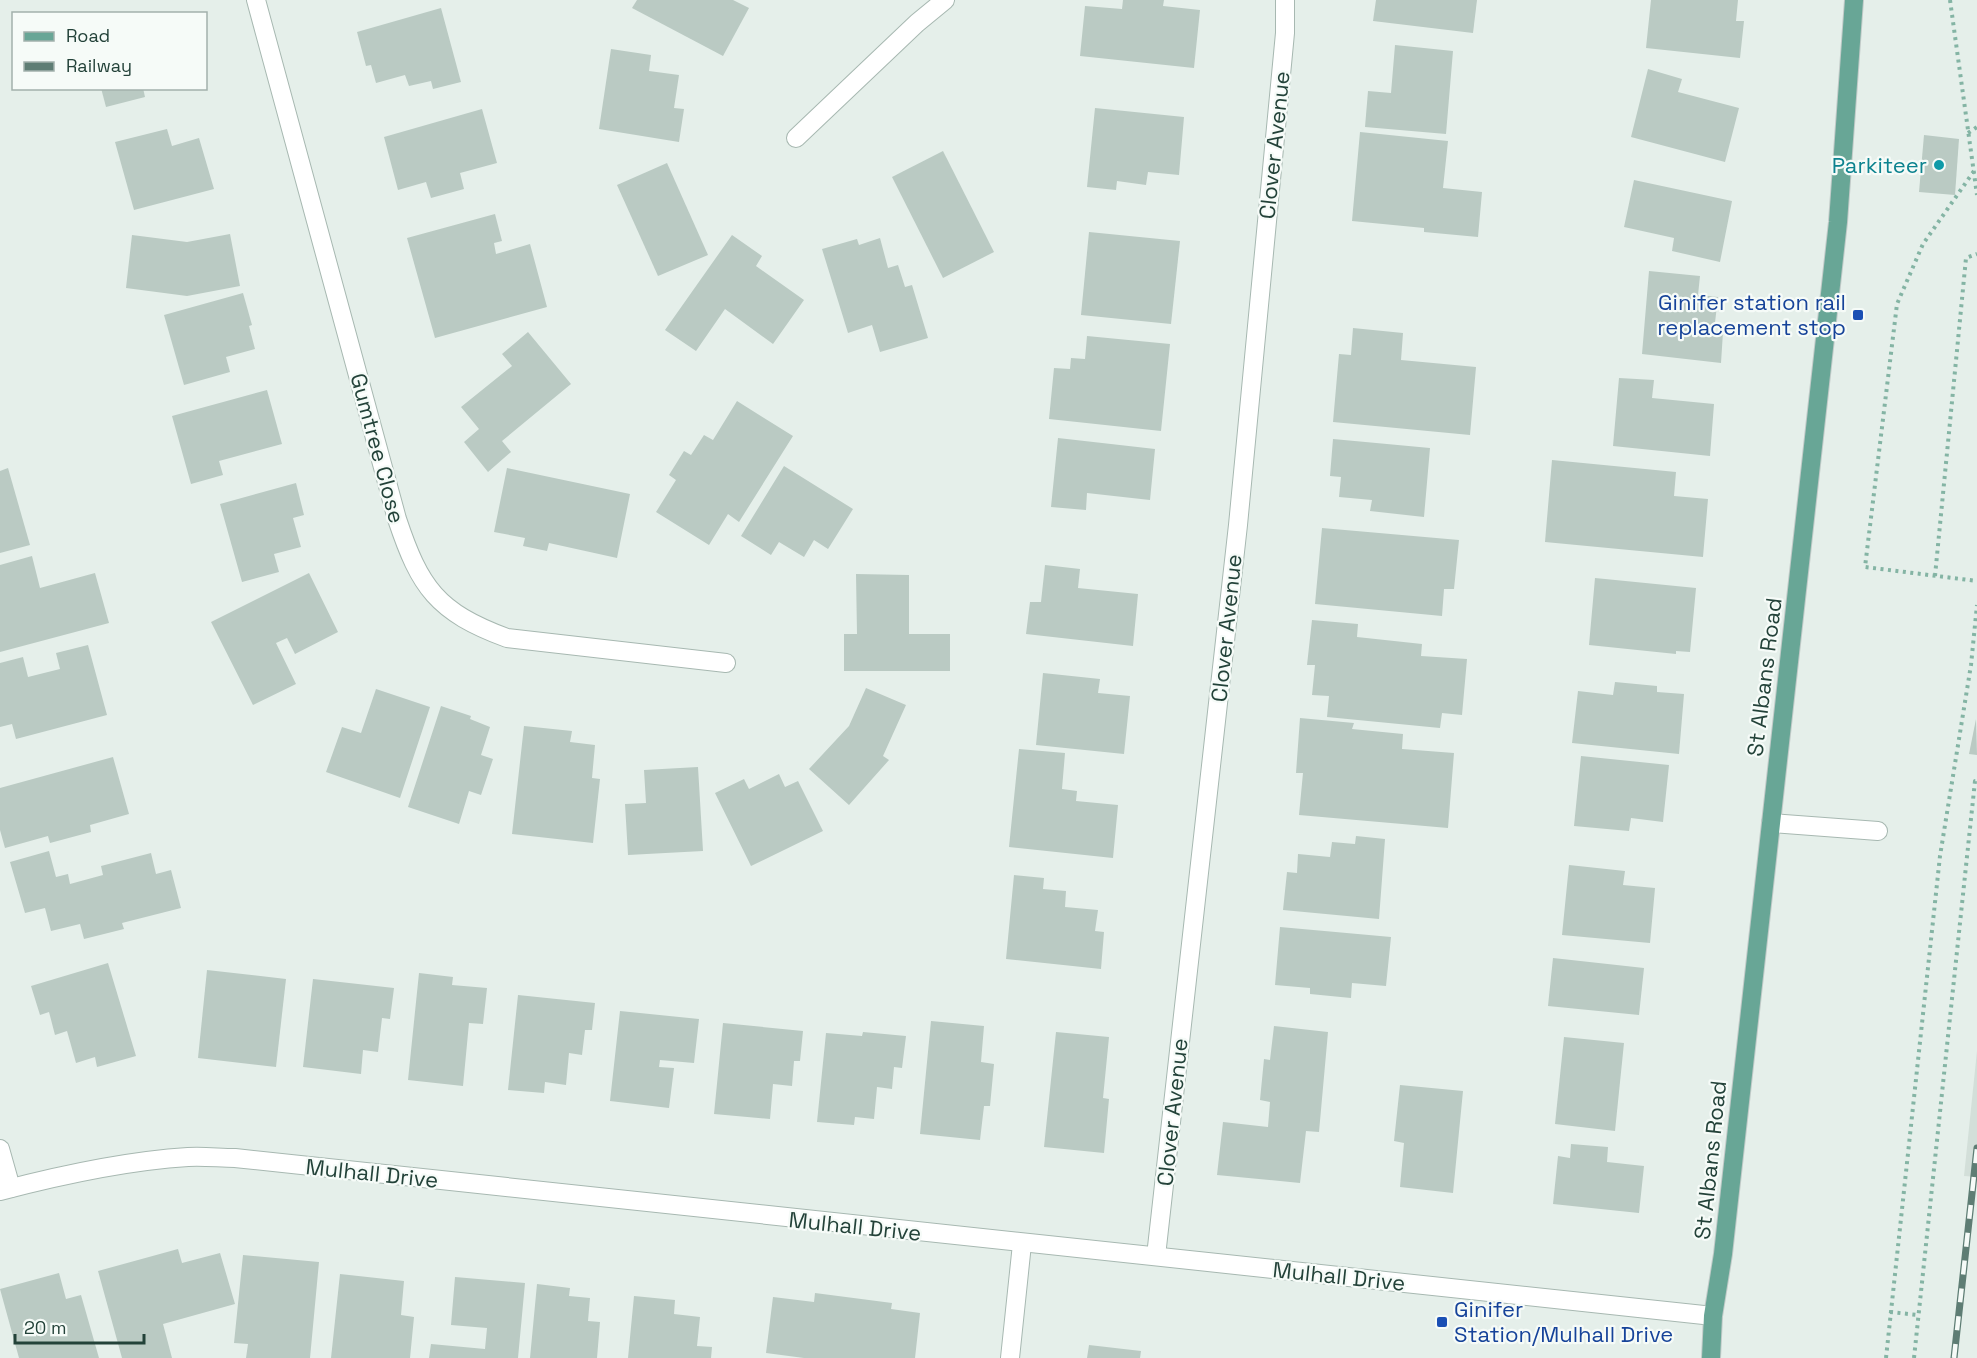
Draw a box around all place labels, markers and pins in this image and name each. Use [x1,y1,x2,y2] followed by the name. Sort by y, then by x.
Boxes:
[1832,151,1927,179] place label: Parkiteer
[1932,158,1946,172] marker: Parkiteer
[1657,288,1846,341] place label: Ginifer station rail replacement stop
[1851,308,1865,322] marker: Ginifer station rail replacement stop
[1454,1295,1673,1348] place label: Ginifer Station/Mulhall Drive
[1435,1315,1449,1329] marker: Ginifer Station/Mulhall Drive

